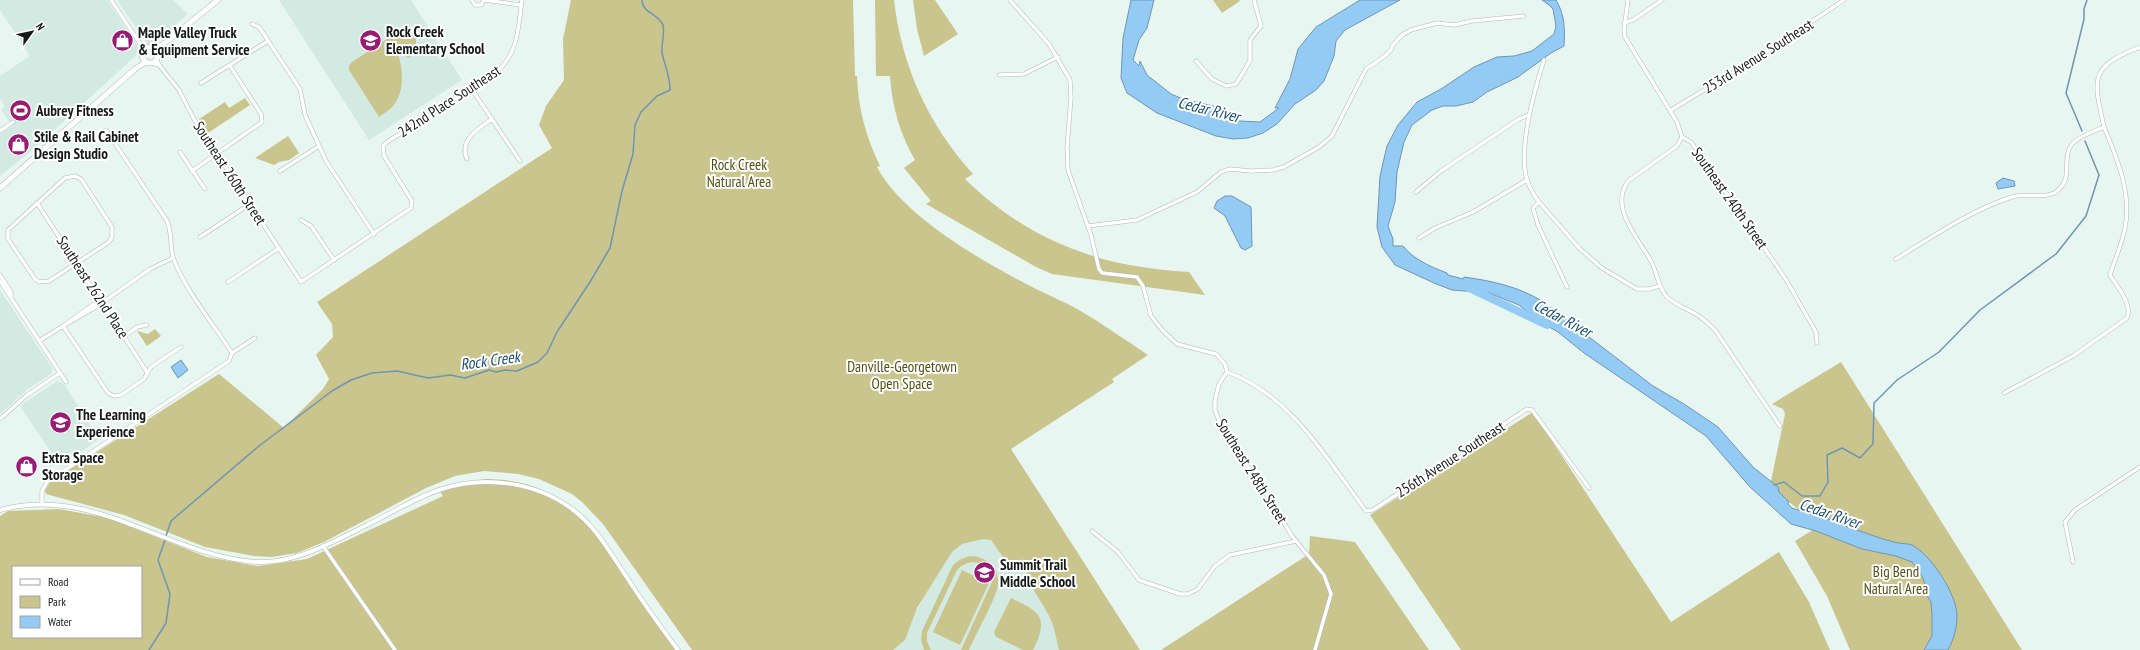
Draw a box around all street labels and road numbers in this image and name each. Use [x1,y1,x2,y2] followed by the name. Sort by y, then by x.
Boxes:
[1699,14,1817,98] street label: 253rd Avenue Southeast
[394,61,504,141] street label: 242nd Place Southeast
[189,118,271,228] street label: Southeast 260th Street
[1688,143,1772,253] street label: Southeast 240th Street
[53,232,133,342] street label: Southeast 262nd Place
[1212,415,1292,527] street label: Southeast 248th Street
[1392,417,1508,501] street label: 256th Avenue Southeast

